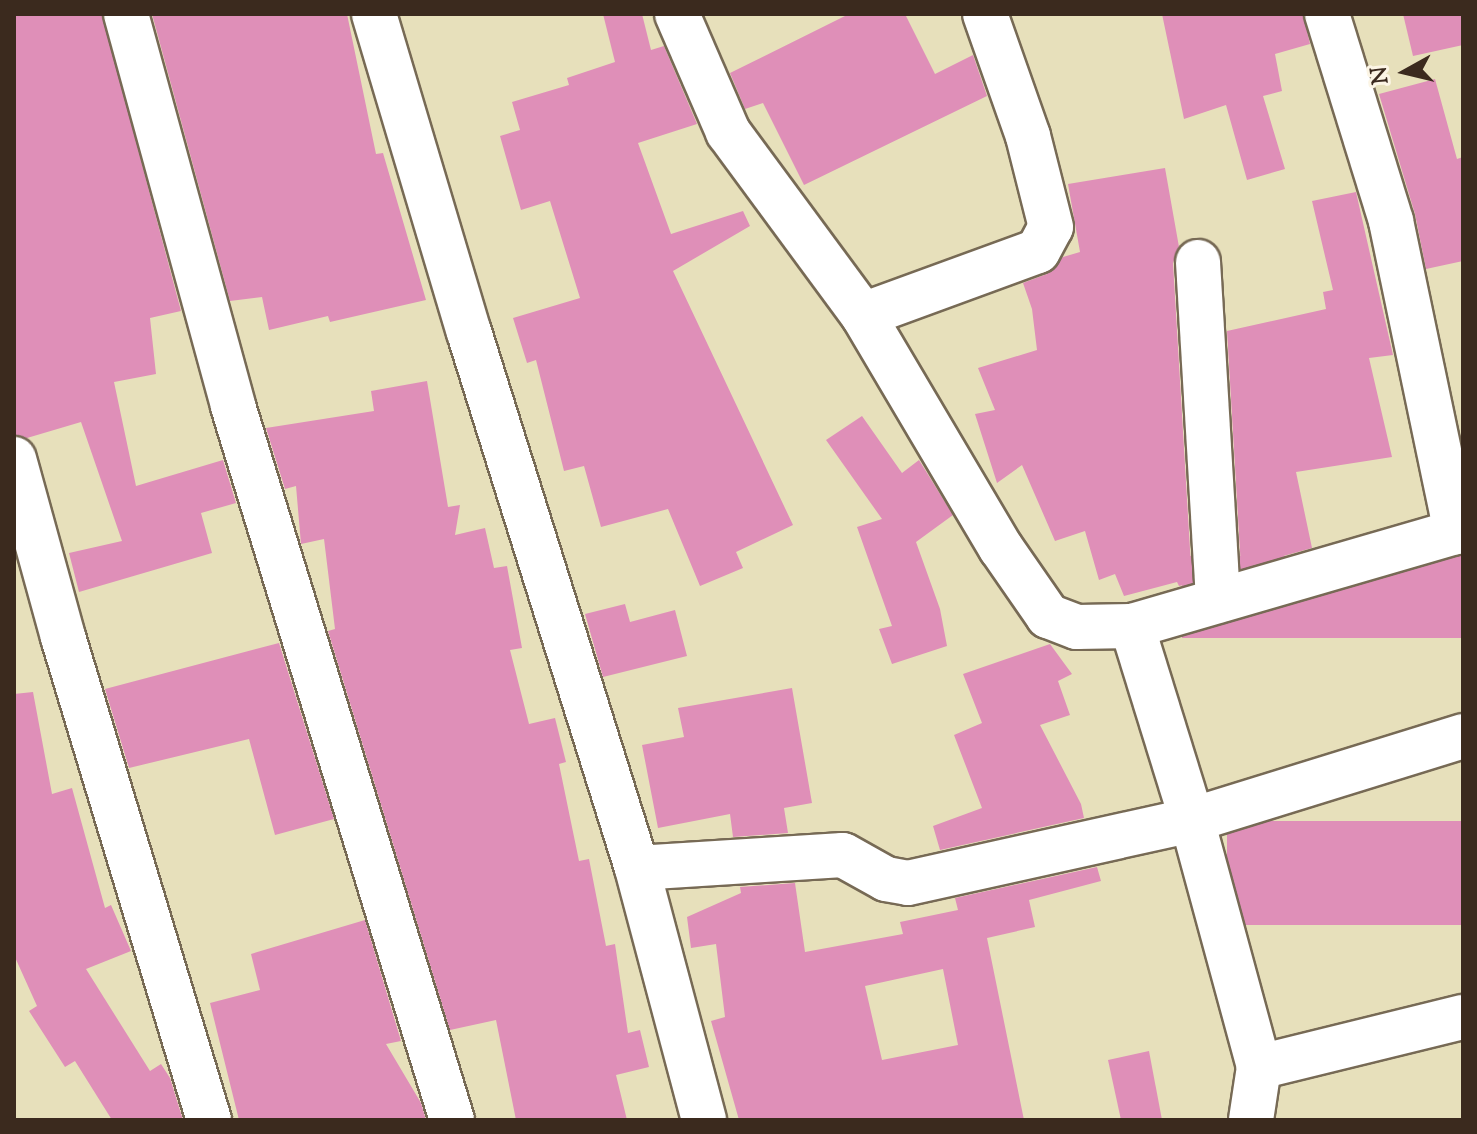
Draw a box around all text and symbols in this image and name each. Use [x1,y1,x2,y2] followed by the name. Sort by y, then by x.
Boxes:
[1365,32,1445,112] north arrow
[1364,64,1398,86] text: N

